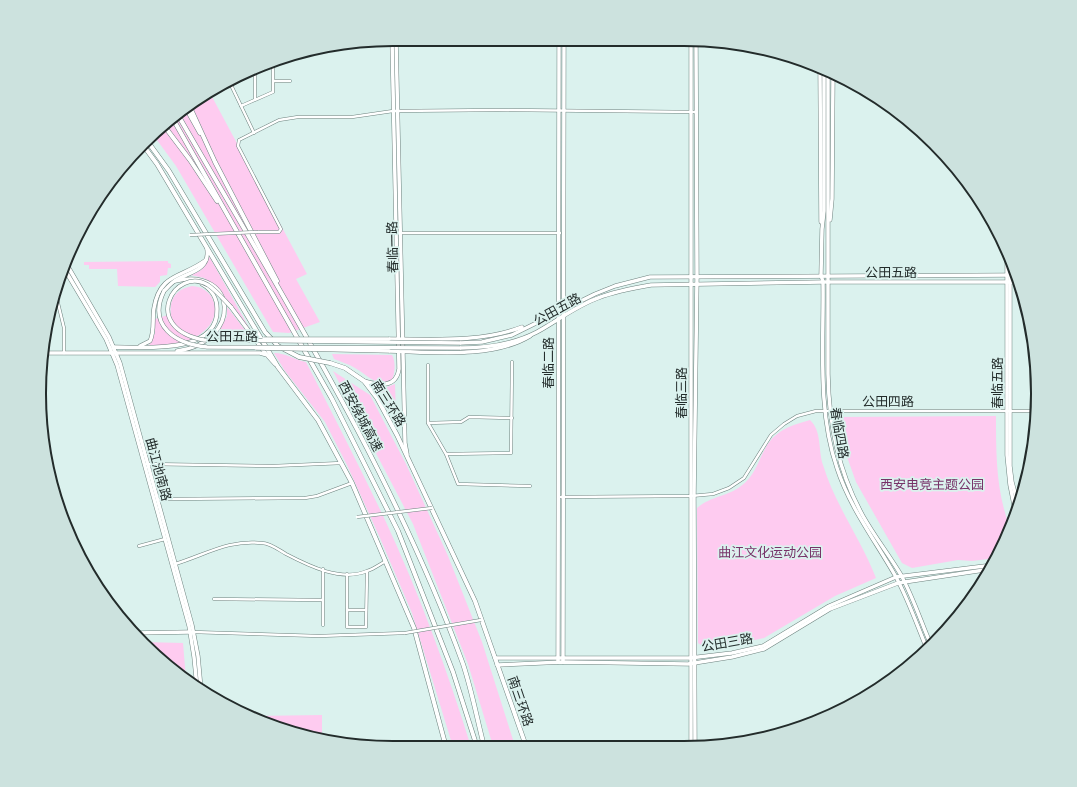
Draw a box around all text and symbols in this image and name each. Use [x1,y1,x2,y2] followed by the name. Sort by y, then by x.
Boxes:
[385,221,401,273] street label: 春临一路
[865,265,917,281] street label: 公田五路
[531,290,584,329] street label: 公田五路
[206,329,258,345] street label: 公田五路
[541,337,557,389] street label: 春临二路
[990,357,1006,409] street label: 春临五路
[674,367,690,419] street label: 春临三路
[368,377,409,430] street label: 南三环路
[335,378,385,455] street label: 西安绕城高速
[862,394,914,410] street label: 公田四路
[827,406,851,460] street label: 春临四路
[142,436,174,503] street label: 曲江池南路
[880,477,984,493] park label: 西安电竞主题公园
[718,545,822,561] park label: 曲江文化运动公园
[700,631,754,655] street label: 公田三路
[504,674,536,729] street label: 南三环路

